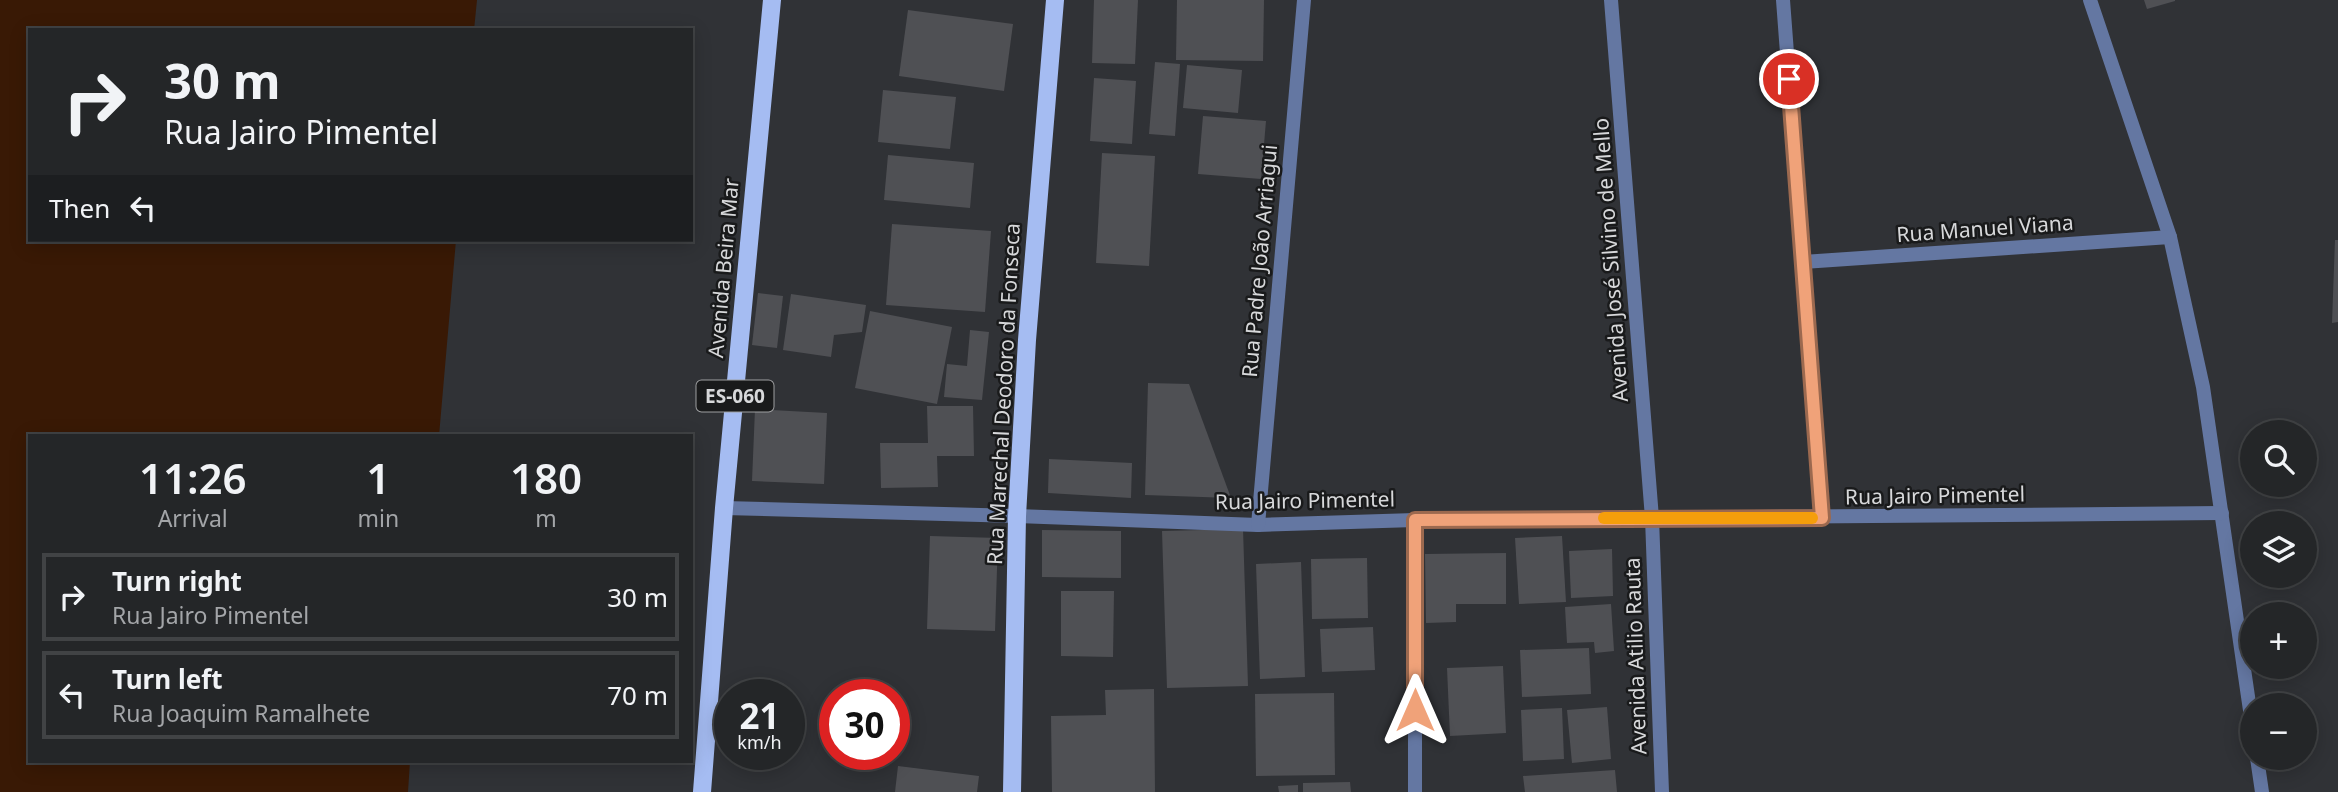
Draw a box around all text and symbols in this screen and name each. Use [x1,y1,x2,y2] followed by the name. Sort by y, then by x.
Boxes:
[164,47,281,113] text: 30 m
[1759,49,1819,109] pin
[49,56,140,147] icon: right
[1770,60,1808,98] icon: arrive
[164,110,438,153] text: Rua Jairo Pimentel
[1586,117,1634,403] street label: Avenida José Silvino de Mello
[1235,143,1283,379] street label: Rua Padre João Arriagui
[701,177,745,359] street label: Avenida Beira Mar
[124,189,162,227] icon: left
[49,190,110,226] text: Then
[1895,208,2074,248] street label: Rua Manuel Viana
[980,222,1026,566] street label: Rua Marechal Deodoro da Fonseca
[696,380,774,412] road number: ES-060
[2240,420,2317,770] map controls
[2240,420,2317,497] button: search
[139,449,247,506] text: 11:26
[366,449,390,506] text: 1
[510,449,582,506] text: 180
[1845,479,2025,511] street label: Rua Jairo Pimentel
[1215,484,1395,516] street label: Rua Jairo Pimentel
[158,502,228,534] text: Arrival
[357,502,399,534] text: min
[535,502,557,534] text: m
[2240,511,2317,588] button: layers
[1618,557,1652,755] street label: Avenida Atilio Rauta
[112,563,242,599] text: Turn right
[53,578,91,616] icon: right
[607,579,668,615] text: 30 m
[112,599,309,631] text: Rua Jairo Pimentel
[2240,602,2317,679] button: +
[112,661,223,697] text: Turn left
[1378,673,1452,747] position arrow
[53,676,91,714] icon: left
[607,677,668,713] text: 70 m
[819,679,910,770] speed limit sign: 30
[739,692,780,739] text: 21
[2240,693,2317,770] button: −
[112,697,370,729] text: Rua Joaquim Ramalhete
[737,730,782,754] text: km/h

